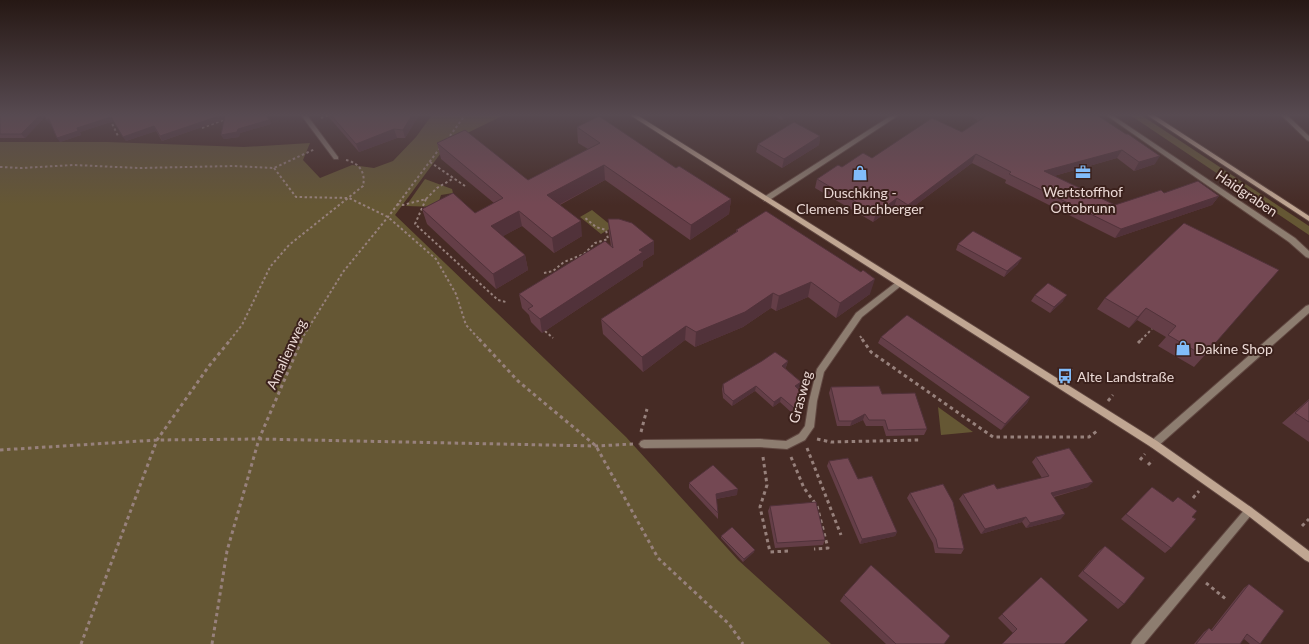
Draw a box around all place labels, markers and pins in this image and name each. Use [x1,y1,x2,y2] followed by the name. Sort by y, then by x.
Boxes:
[1074,163,1092,181] office icon: Wertstoffhof Ottobrunn
[851,164,869,182] shop icon: Duschking - Clemens Buchberger
[1043,183,1123,216] place label: Wertstoffhof Ottobrunn
[796,184,924,217] place label: Duschking - Clemens Buchberger
[1174,339,1192,357] shop icon: Dakine Shop
[1195,340,1273,357] place label: Dakine Shop
[1056,367,1074,385] bus stop icon: Alte Landstraße
[1077,368,1174,385] place label: Alte Landstraße

